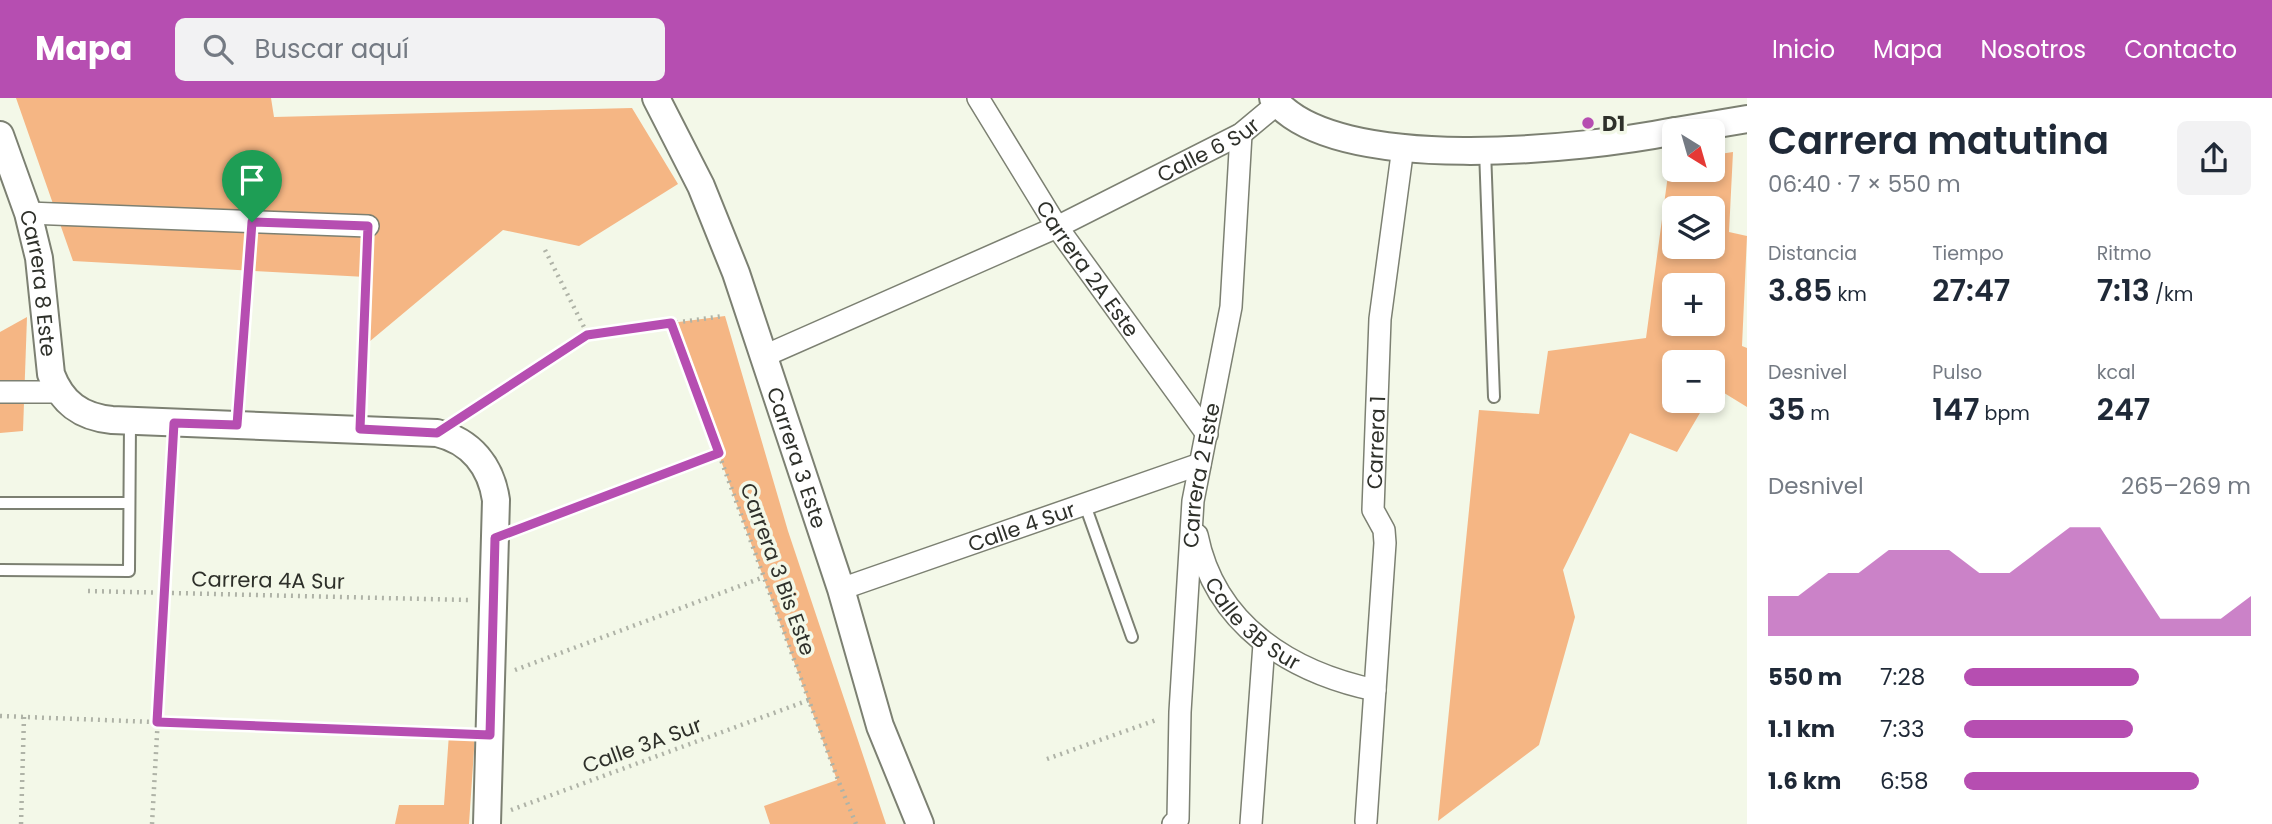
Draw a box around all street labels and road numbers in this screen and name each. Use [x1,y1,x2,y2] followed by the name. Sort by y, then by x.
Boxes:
[1152,110,1265,189] street label: Calle 6 Sur
[1030,195,1146,343] street label: Carrera 2A Este
[13,207,64,358] street label: Carrera 8 Este
[760,383,834,532] street label: Carrera 3 Este
[1359,395,1392,490] street label: Carrera 1
[1176,400,1226,549] street label: Carrera 2 Este
[733,479,823,659] street label: Carrera 3 Bis Este
[964,494,1079,558] street label: Calle 4 Sur
[191,564,345,596] street label: Carrera 4A Sur
[1199,572,1306,677] street label: Calle 3B Sur
[578,710,706,780] street label: Calle 3A Sur

